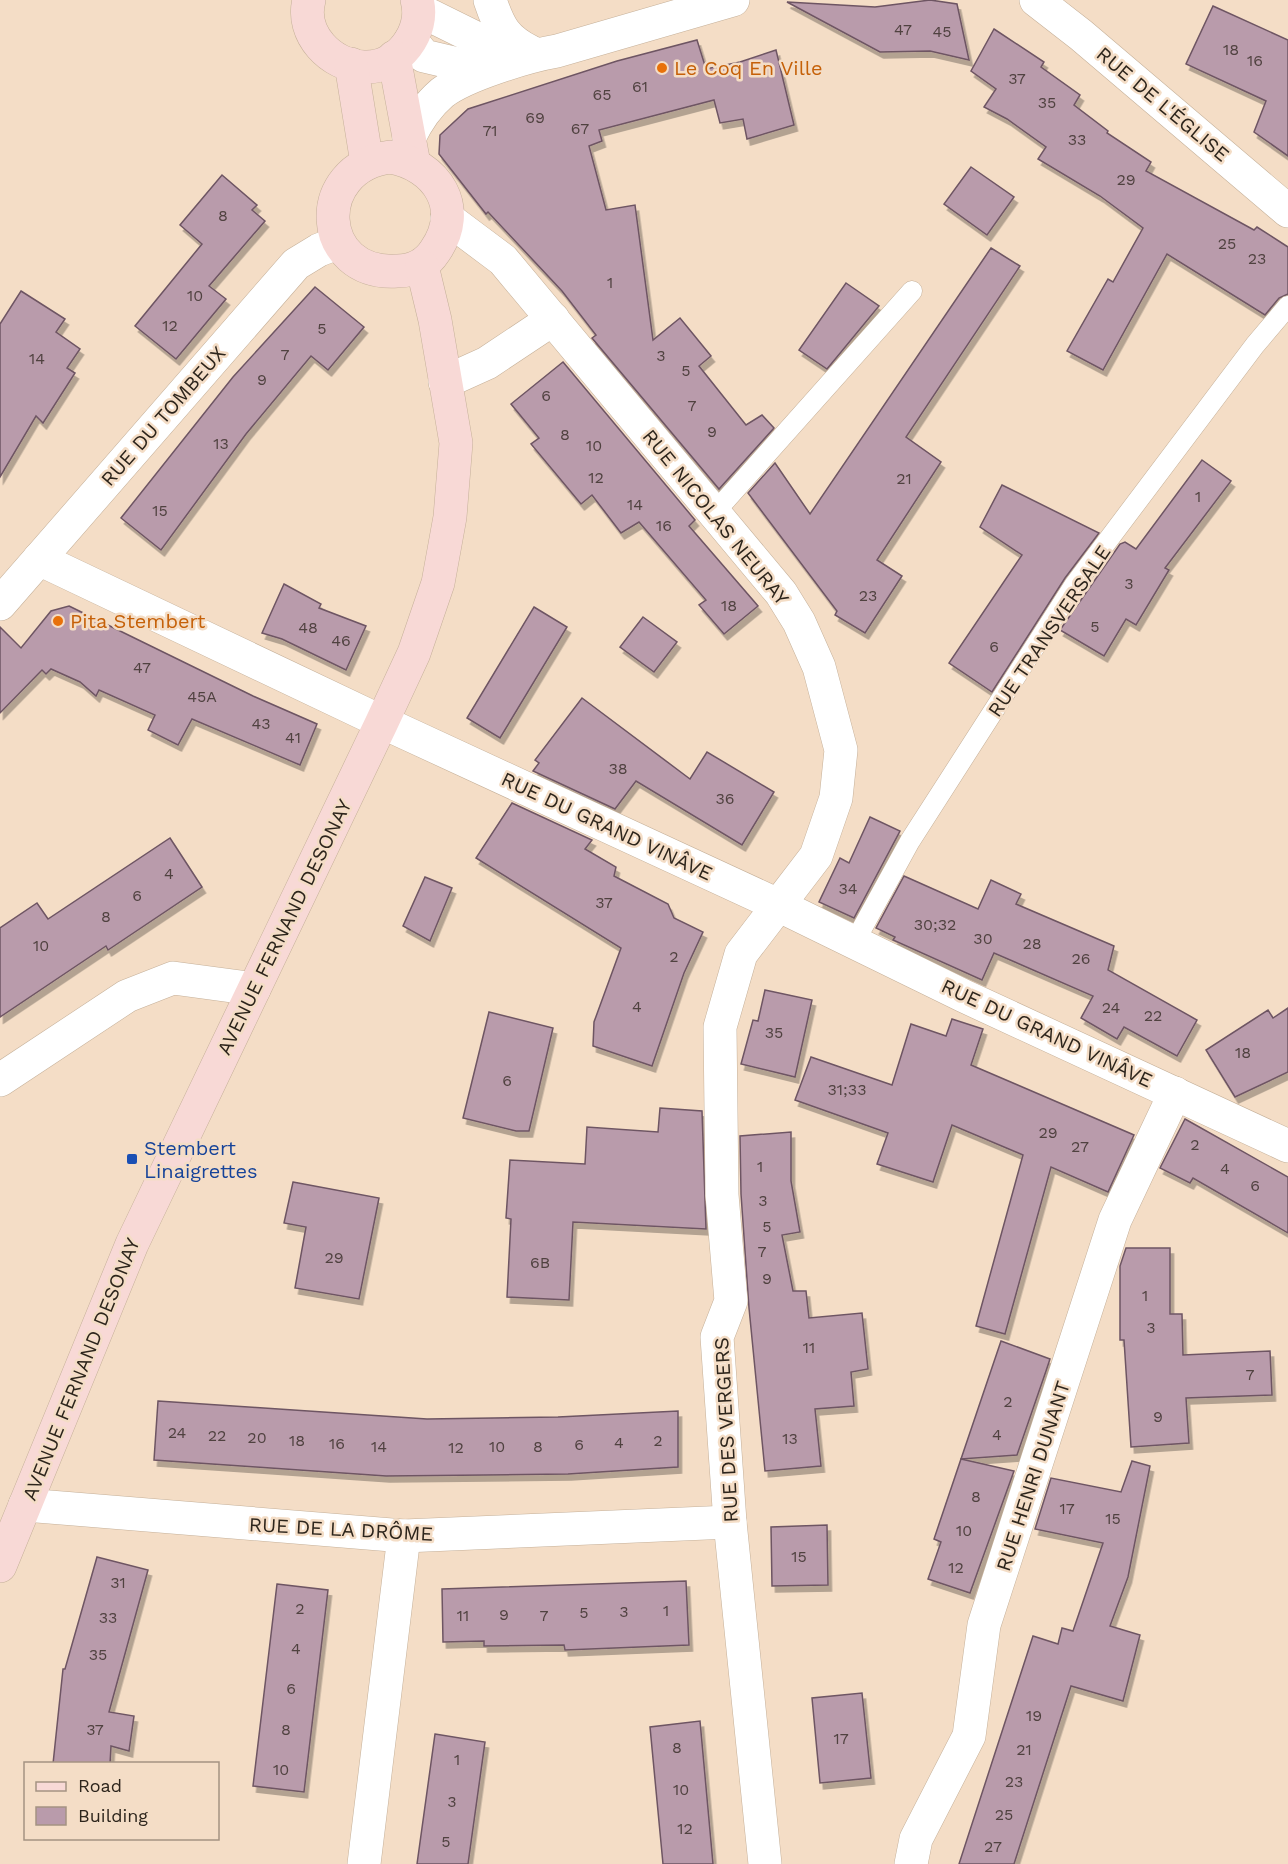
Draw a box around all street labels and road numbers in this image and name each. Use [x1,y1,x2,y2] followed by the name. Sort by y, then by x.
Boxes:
[1092,42,1234,166] street label: RUE DE L'ÉGLISE
[96,341,230,491] street label: RUE DU TOMBEUX
[638,424,795,610] street label: RUE NICOLAS NEURAY
[983,541,1115,721] street label: RUE TRANSVERSALE
[498,767,716,885] street label: RUE DU GRAND VINÂVE
[212,795,357,1059] street label: AVENUE FERNAND DESONAY
[938,974,1156,1092] street label: RUE DU GRAND VINÂVE
[17,1234,145,1504] street label: AVENUE FERNAND DESONAY
[709,1337,743,1523] street label: RUE DES VERGERS
[991,1378,1075,1574] street label: RUE HENRI DUNANT
[248,1512,434,1546] street label: RUE DE LA DRÔME

